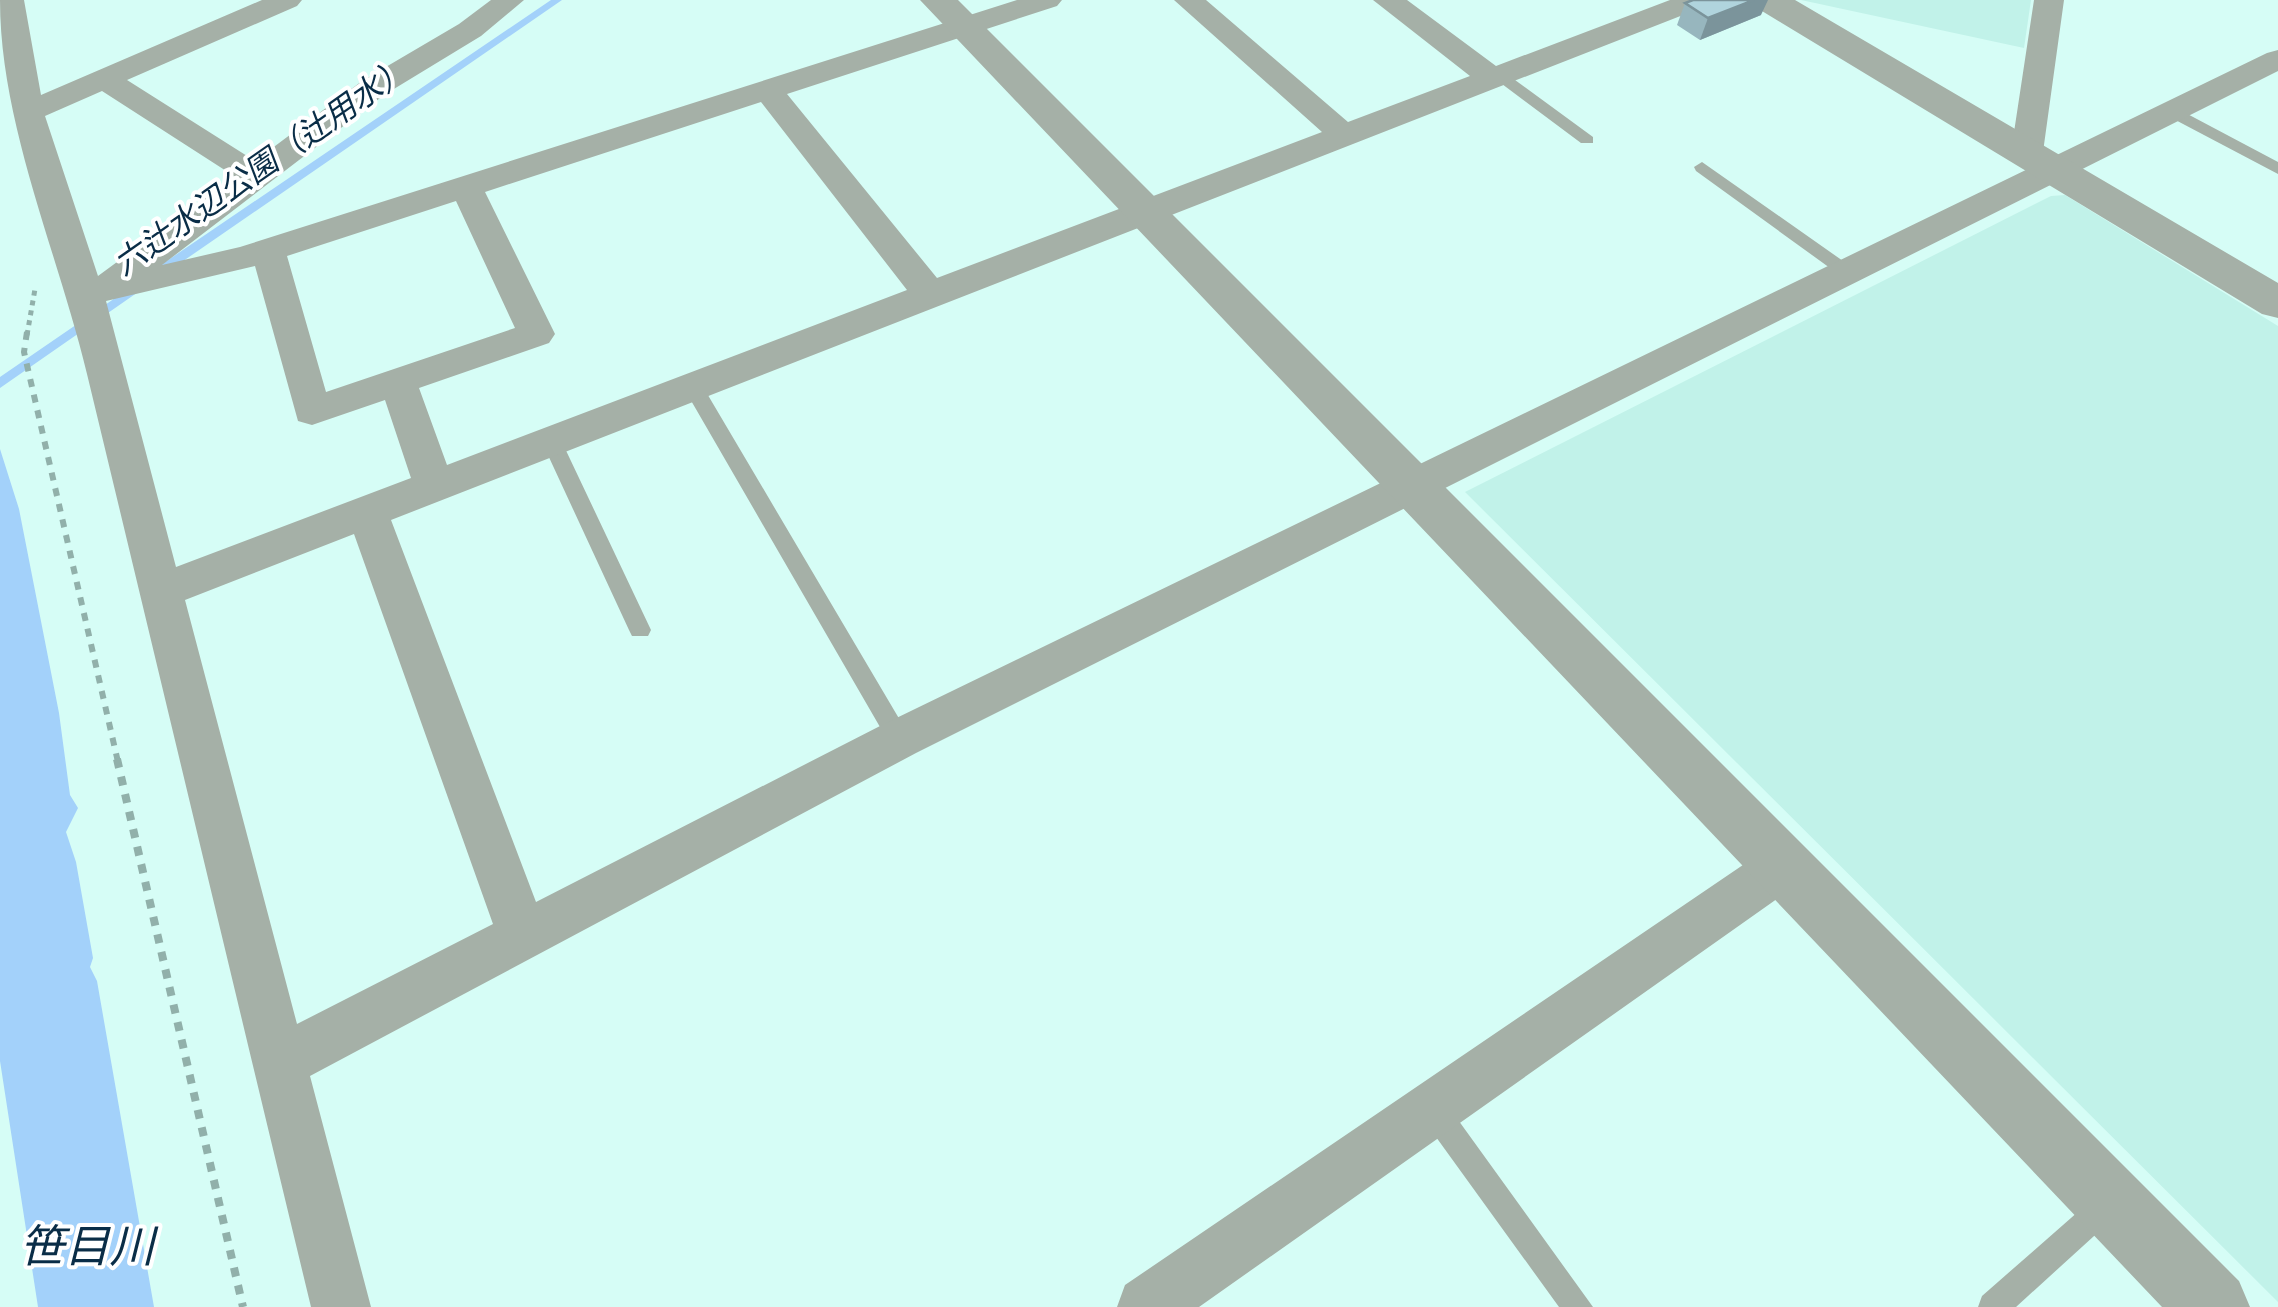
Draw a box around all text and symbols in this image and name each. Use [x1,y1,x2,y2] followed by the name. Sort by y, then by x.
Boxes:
[107,52,419,286] water label: 六辻水辺公園（辻用水）
[19,1222,158,1279] water label: 笹目川

